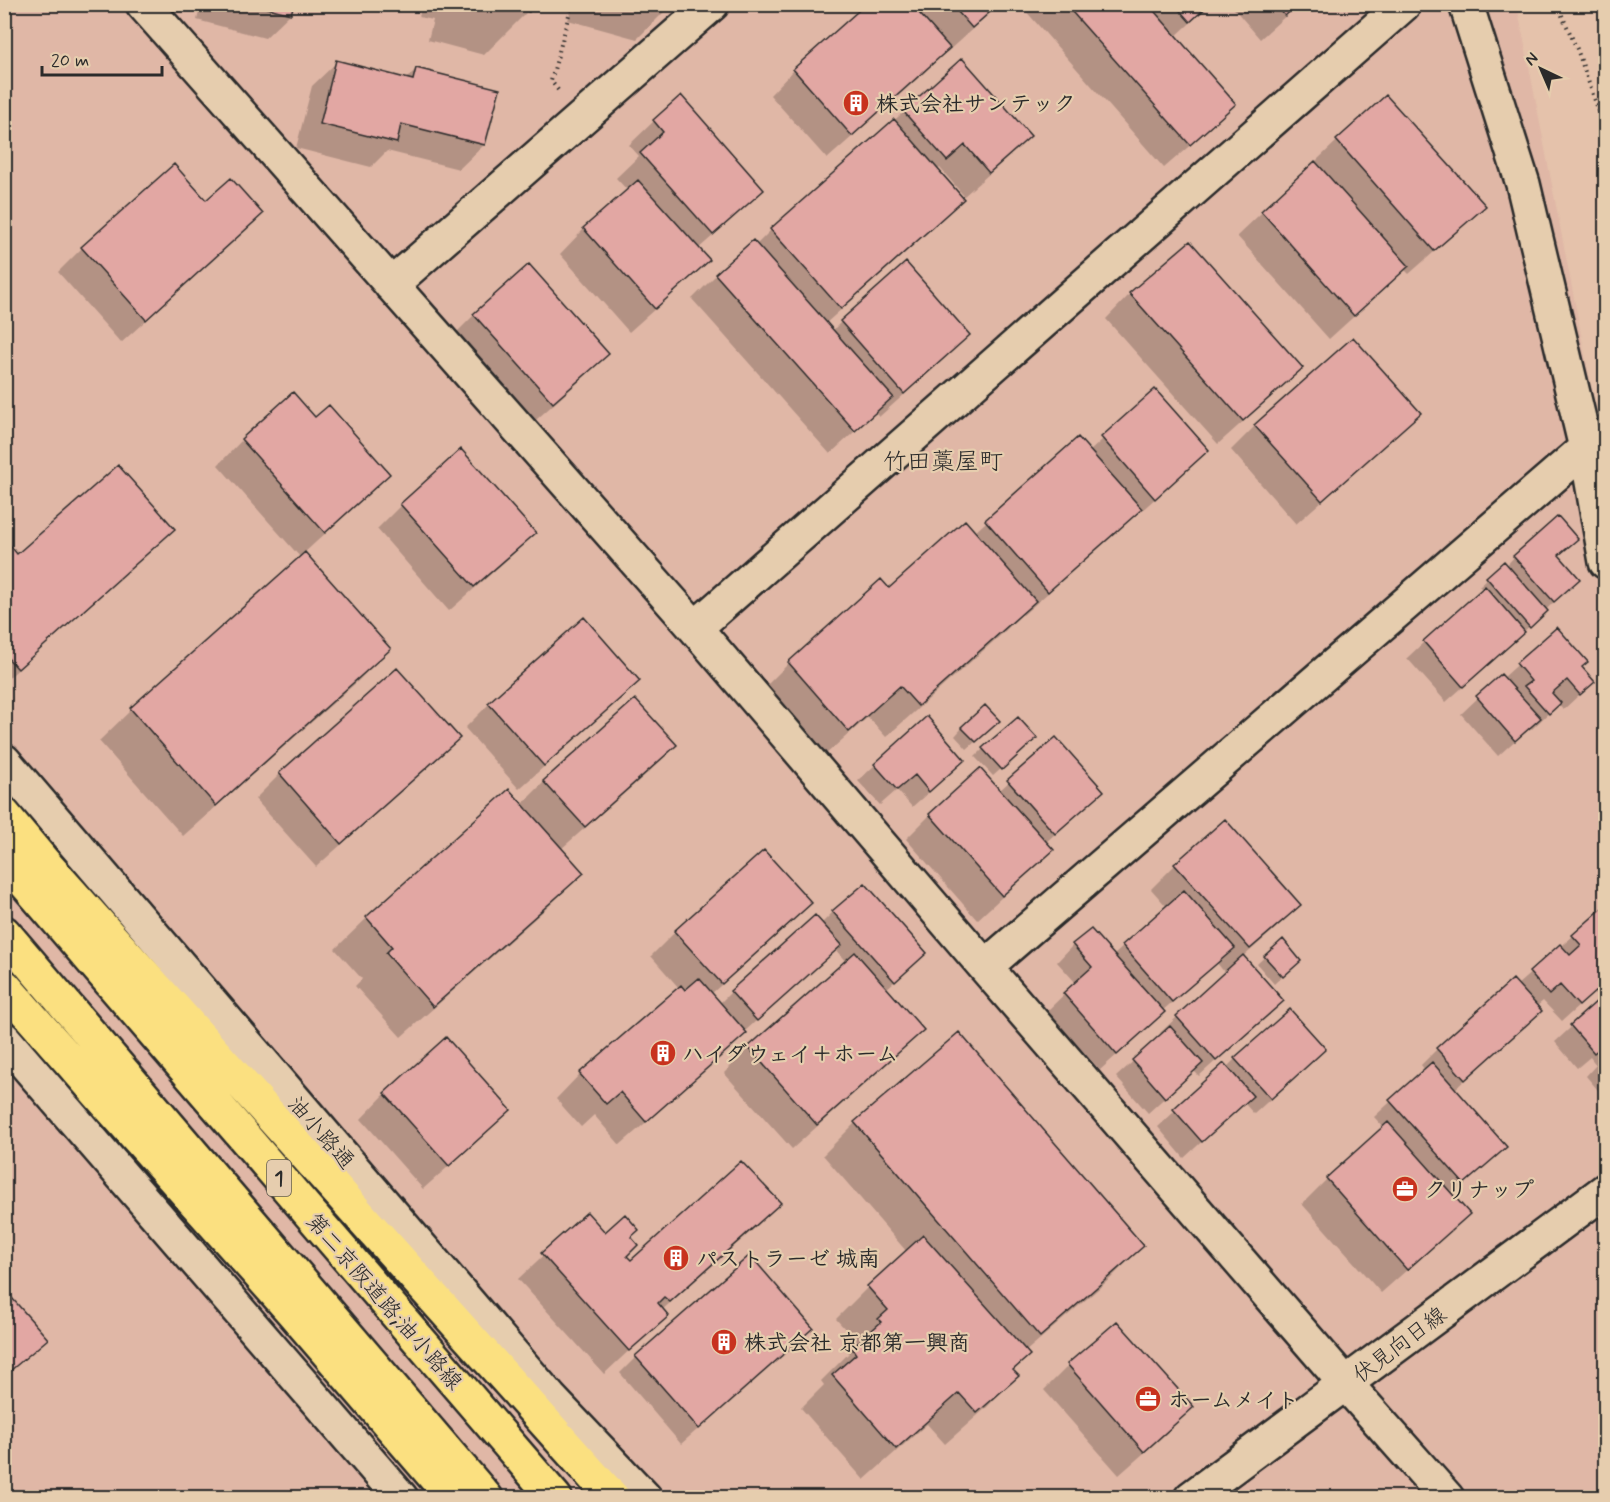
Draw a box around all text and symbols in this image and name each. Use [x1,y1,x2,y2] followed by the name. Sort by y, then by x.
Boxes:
[42,39,162,77] scale bar
[1511,39,1571,99] north arrow
[1520,48,1543,71] text: N
[51,49,89,73] text: 20 m
[841,88,871,118] building icon: 株式会社サンテック
[876,91,1076,119] place label: 株式会社サンテック
[883,447,1003,478] district label: 竹田藁屋町
[648,1038,678,1068] building icon: ハイダウェイ＋ホーム
[682,1041,898,1069] place label: ハイダウェイ＋ホーム
[281,1091,360,1176] street label: 油小路通
[267,1160,291,1196] road number: 1
[1390,1174,1420,1204] office icon: クリナップ
[1424,1177,1534,1205] place label: クリナップ
[299,1208,468,1396] street label: 第二京阪道路;油小路線
[661,1243,691,1273] building icon: パストラーゼ 城南
[696,1246,880,1274] place label: パストラーゼ 城南
[1348,1301,1453,1390] street label: 伏見向日線
[709,1327,739,1357] building icon: 株式会社 京都第一興商
[744,1330,970,1358] place label: 株式会社 京都第一興商
[1133,1384,1163,1414] office icon: ホームメイト
[1168,1387,1299,1415] place label: ホームメイト

